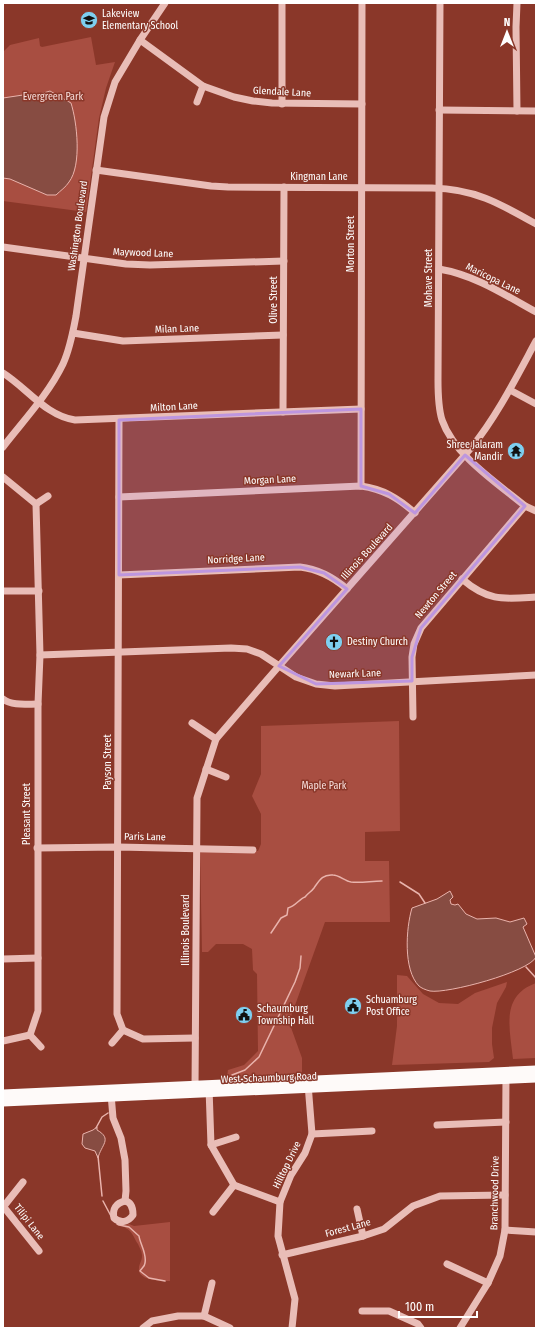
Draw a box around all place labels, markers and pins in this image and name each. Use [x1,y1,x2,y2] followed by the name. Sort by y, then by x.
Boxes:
[102,8,178,32] place label: Lakeview Elementary School
[79,10,99,30] school or university icon: Lakeview Elementary School
[447,439,504,463] place label: Shree Jalaram Mandir
[506,441,526,461] temple icon: Shree Jalaram Mandir
[324,632,344,652] church icon: Destiny Church
[347,636,408,648] place label: Destiny Church
[366,994,417,1018] place label: Schuamburg Post Office
[343,996,363,1016] public building icon: Schuamburg Post Office
[257,1003,314,1027] place label: Schaumburg Township Hall
[234,1005,254,1025] public building icon: Schaumburg Township Hall

